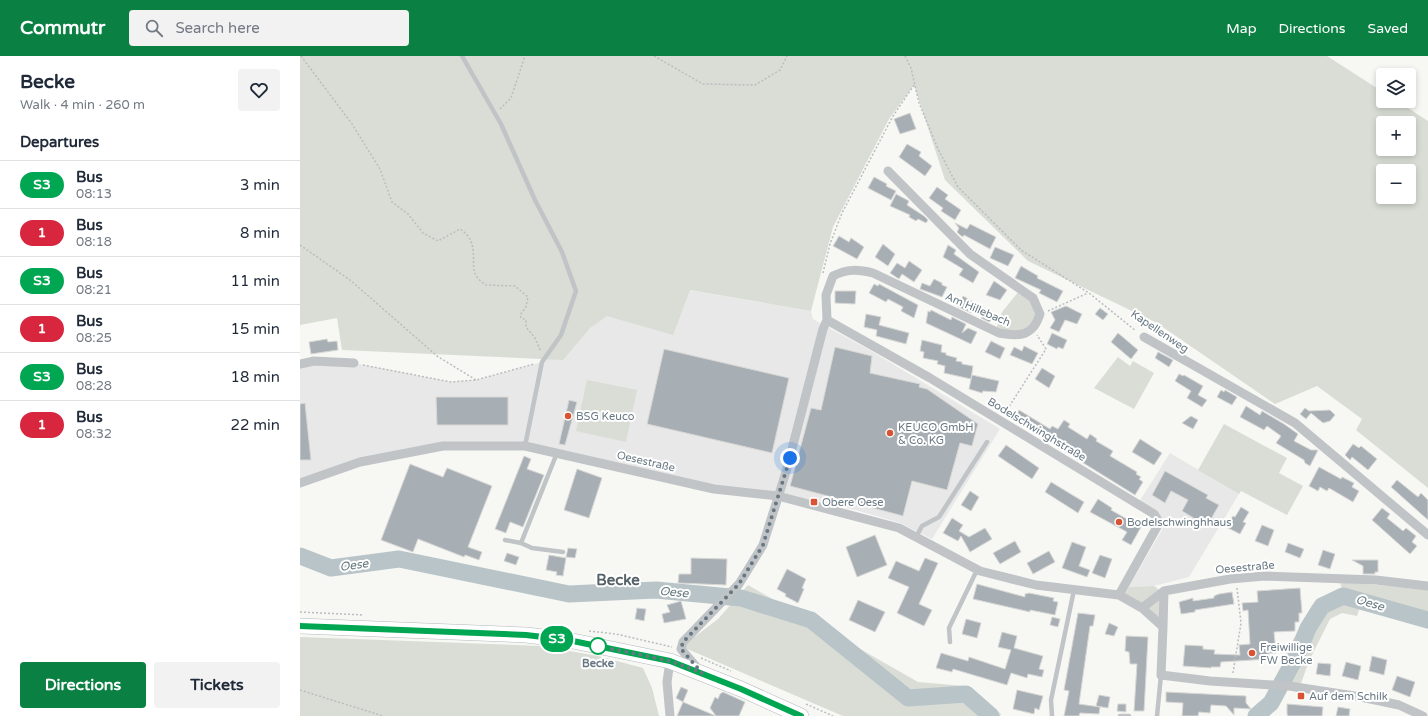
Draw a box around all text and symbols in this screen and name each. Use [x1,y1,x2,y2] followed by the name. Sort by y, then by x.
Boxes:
[129,10,409,46] search box
[20,17,105,39] text: Commutr
[143,17,165,39] icon: search
[175,19,260,37] text: Search here
[1226,20,1257,37] text: Map
[1279,20,1346,37] text: Directions
[1368,20,1408,37] text: Saved
[1376,68,1416,204] map controls
[1376,68,1416,108] button: layers
[238,69,280,111] button: heart
[20,71,75,93] text: Becke
[20,97,145,113] text: Walk · 4 min · 260 m
[1376,116,1416,156] button: +
[20,133,99,151] text: Departures
[1376,164,1416,204] button: −
[76,168,103,186] text: Bus
[33,176,51,193] text: S3
[240,176,280,194] text: 3 min
[76,186,112,202] text: 08:13
[76,216,103,234] text: Bus
[38,224,46,241] text: 1
[240,224,280,242] text: 8 min
[76,234,112,250] text: 08:18
[76,264,103,282] text: Bus
[33,272,51,289] text: S3
[231,272,280,290] text: 11 min
[76,282,112,298] text: 08:21
[943,290,1012,329] street label: Am Hillebach
[1128,307,1191,356] street label: Kapellenweg
[76,312,103,330] text: Bus
[38,320,46,337] text: 1
[231,320,280,338] text: 15 min
[76,330,112,346] text: 08:25
[76,360,103,378] text: Bus
[33,368,51,385] text: S3
[231,368,280,386] text: 18 min
[76,378,112,394] text: 08:28
[985,395,1088,464] street label: Bodelschwinghstraße
[76,408,103,426] text: Bus
[576,410,635,423] place label: BSG Keuco
[563,411,573,421] marker: BSG Keuco
[38,416,46,433] text: 1
[231,416,280,434] text: 22 min
[898,421,973,447] place label: KEUCO GmbH & Co. KG
[76,426,112,442] text: 08:32
[885,428,895,438] marker: KEUCO GmbH & Co. KG
[616,448,676,474] street label: Oesestraße
[780,448,800,468] your location
[822,496,884,509] place label: Obere Oese
[809,497,819,507] marker: Obere Oese
[1127,516,1232,529] place label: Bodelschwinghhaus
[1114,517,1124,527] marker: Bodelschwinghhaus
[339,556,370,574] water label: Oese
[1215,558,1275,577] street label: Oesestraße
[596,571,640,589] district label: Becke
[659,584,690,600] water label: Oese
[1354,592,1387,614] water label: Oese
[539,626,575,652] line badge: S3
[548,630,566,647] text: S3
[589,637,607,655] marker: Becke
[1260,641,1312,667] place label: Freiwillige FW Becke
[1247,648,1257,658] marker: Freiwillige FW Becke
[582,657,615,670] place label: Becke
[20,662,146,708] button: Directions
[154,662,280,708] button: Tickets
[1309,690,1388,703] place label: Auf dem Schilk
[1296,691,1306,701] marker: Auf dem Schilk

